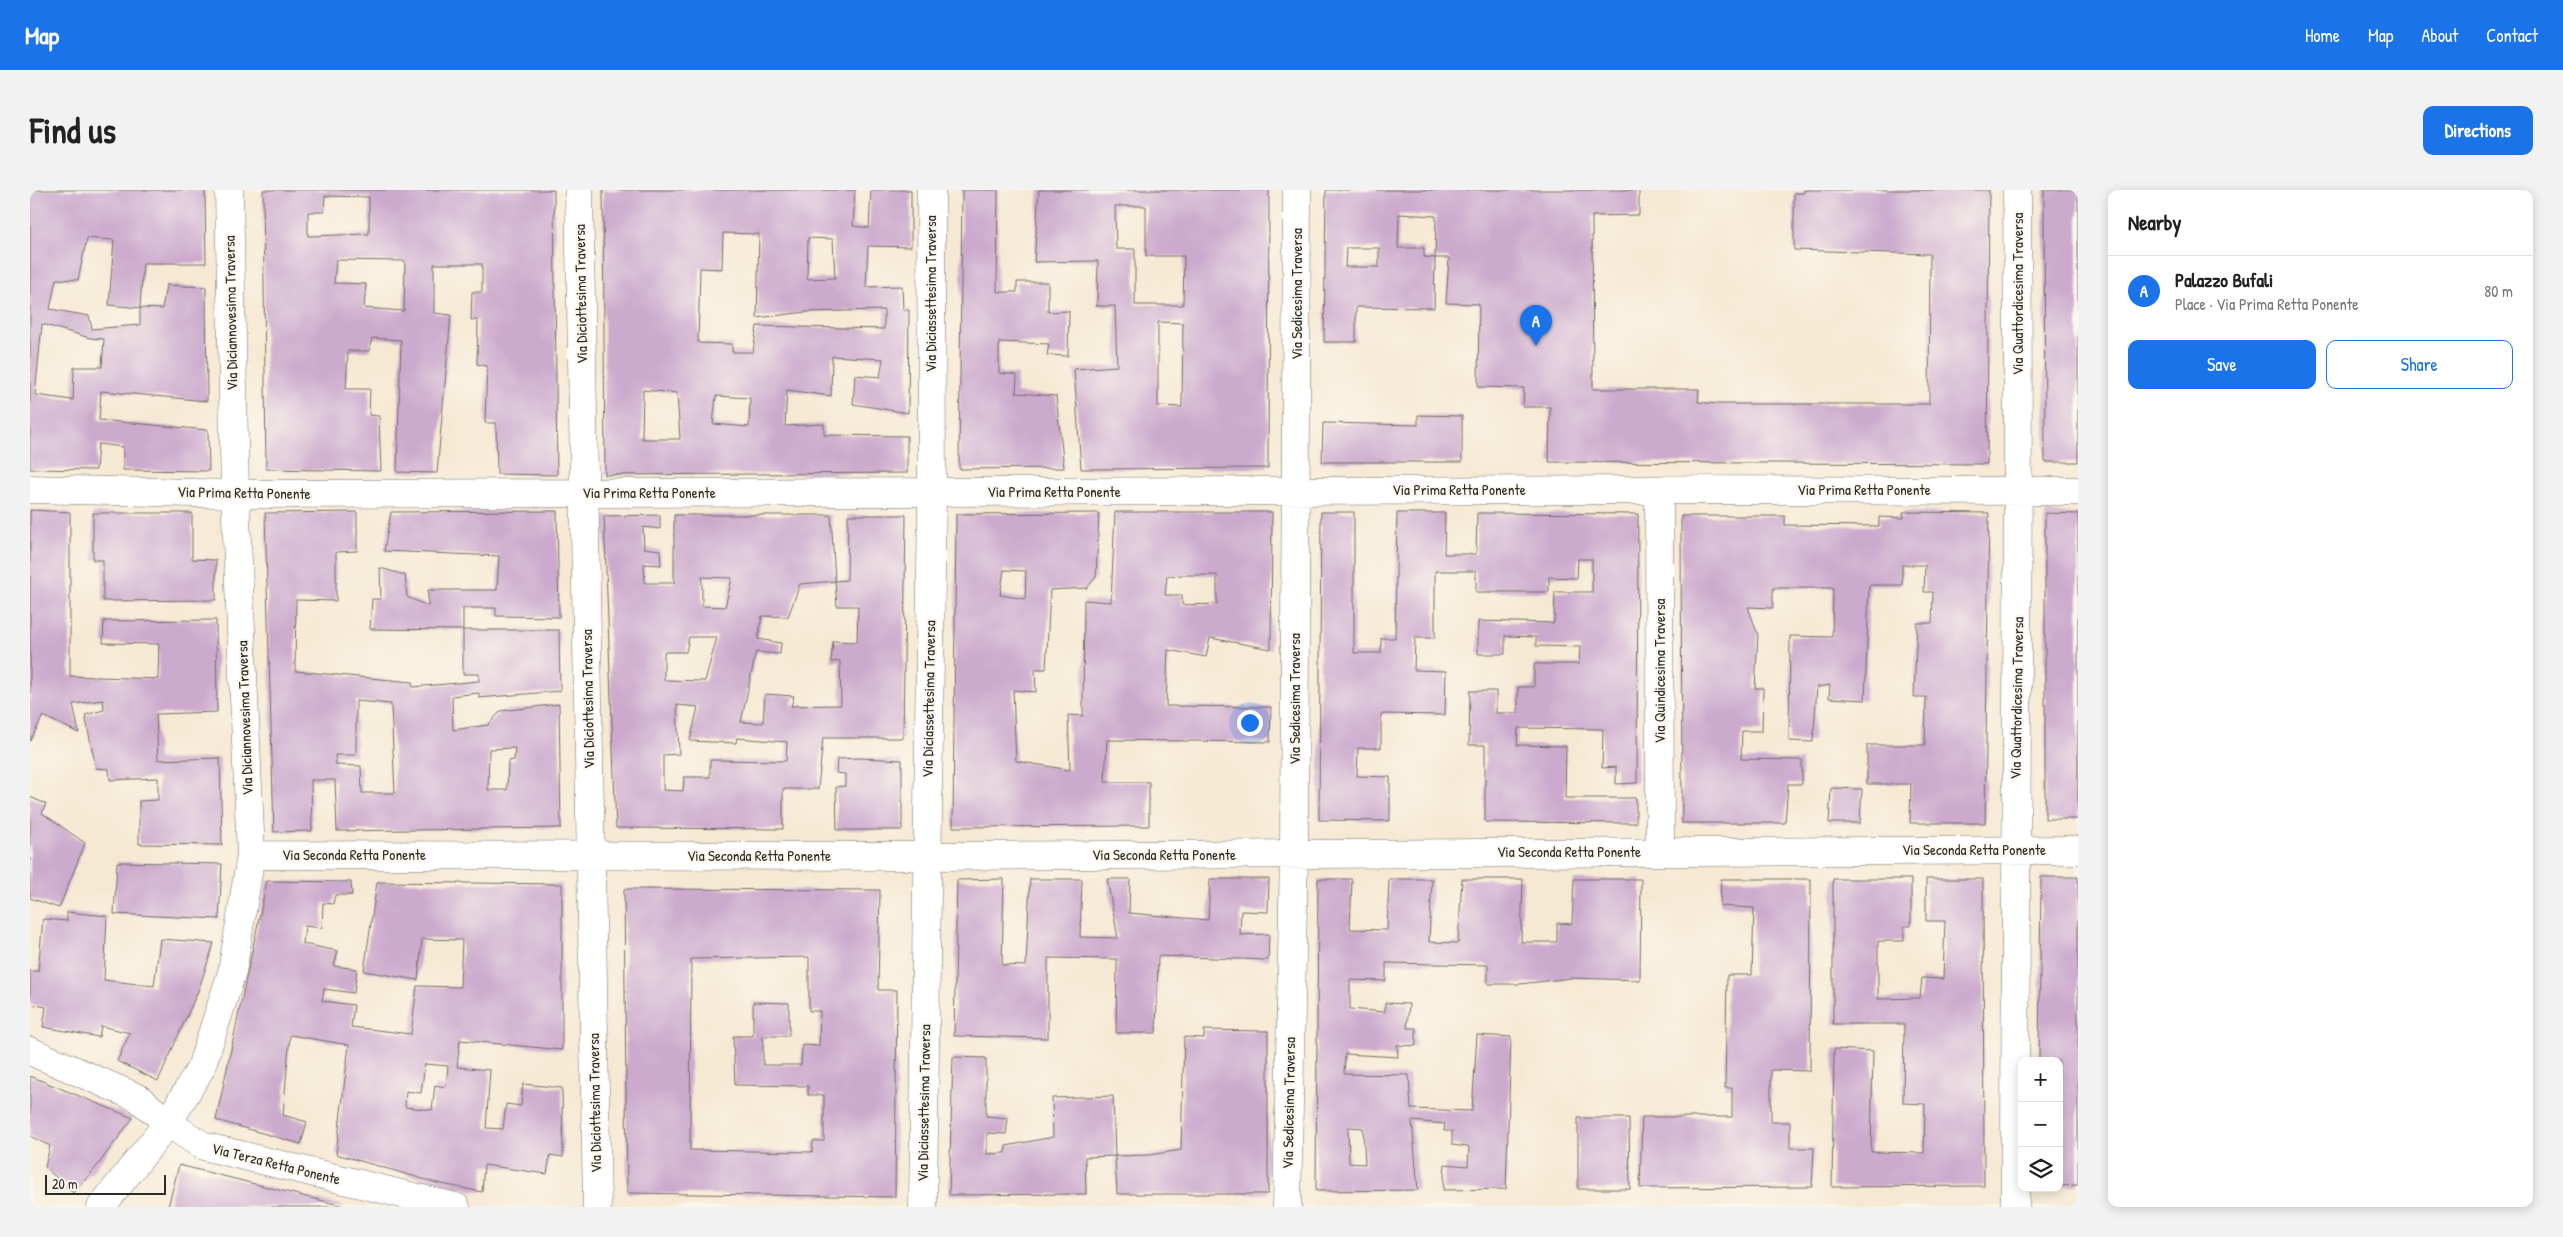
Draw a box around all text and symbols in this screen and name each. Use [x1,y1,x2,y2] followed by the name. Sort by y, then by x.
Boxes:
[25,19,59,51] text: Map
[2305,23,2340,48] text: Home
[2368,23,2393,48] text: Map
[2421,23,2458,48] text: About
[2486,23,2538,48] text: Contact
[2423,106,2533,155] button: Directions
[30,107,116,154] text: Find us
[2128,208,2181,237] text: Nearby
[2007,213,2028,375] street label: Via Quattordicesima Traversa
[920,215,941,373] street label: Via Diciassettesima Traversa
[569,224,592,364] street label: Via Diciottesima Traversa
[1286,228,1307,360] street label: Via Sedicesima Traversa
[219,235,242,391] street label: Via Diciannovesima Traversa
[2175,267,2273,293] text: Palazzo Bufali
[2140,280,2148,302] text: A
[2484,280,2513,302] text: 80 m
[2175,293,2359,315] text: Place · Via Prima Retta Ponente
[1520,305,1552,346] pin: A
[2128,340,2316,389] button: Save
[2326,340,2513,389] button: Share
[1392,479,1526,500] street label: Via Prima Retta Ponente
[1797,479,1931,500] street label: Via Prima Retta Ponente
[177,481,311,504] street label: Via Prima Retta Ponente
[987,481,1121,502] street label: Via Prima Retta Ponente
[582,482,716,503] street label: Via Prima Retta Ponente
[1649,598,1670,743] street label: Via Quindicesima Traversa
[2005,616,2028,780] street label: Via Quattordicesima Traversa
[917,620,940,778] street label: Via Diciassettesima Traversa
[576,629,599,769] street label: Via Diciottesima Traversa
[1284,633,1305,765] street label: Via Sedicesima Traversa
[231,640,258,796] street label: Via Diciannovesima Traversa
[1237,710,1263,736] your location
[1902,839,2046,860] street label: Via Seconda Retta Ponente
[1497,841,1641,862] street label: Via Seconda Retta Ponente
[282,844,426,865] street label: Via Seconda Retta Ponente
[1092,844,1236,865] street label: Via Seconda Retta Ponente
[687,845,831,866] street label: Via Seconda Retta Ponente
[912,1024,935,1182] street label: Via Diciassettesima Traversa
[583,1033,606,1173] street label: Via Diciottesima Traversa
[1277,1037,1300,1169] street label: Via Sedicesima Traversa
[2018,1057,2063,1192] map controls
[2018,1057,2063,1102] button: +
[2018,1102,2063,1147] button: −
[210,1137,343,1190] street label: Via Terza Retta Ponente
[2018,1147,2063,1192] button: layers
[45,1172,166,1195] scale bar
[52,1174,78,1193] text: 20 m

